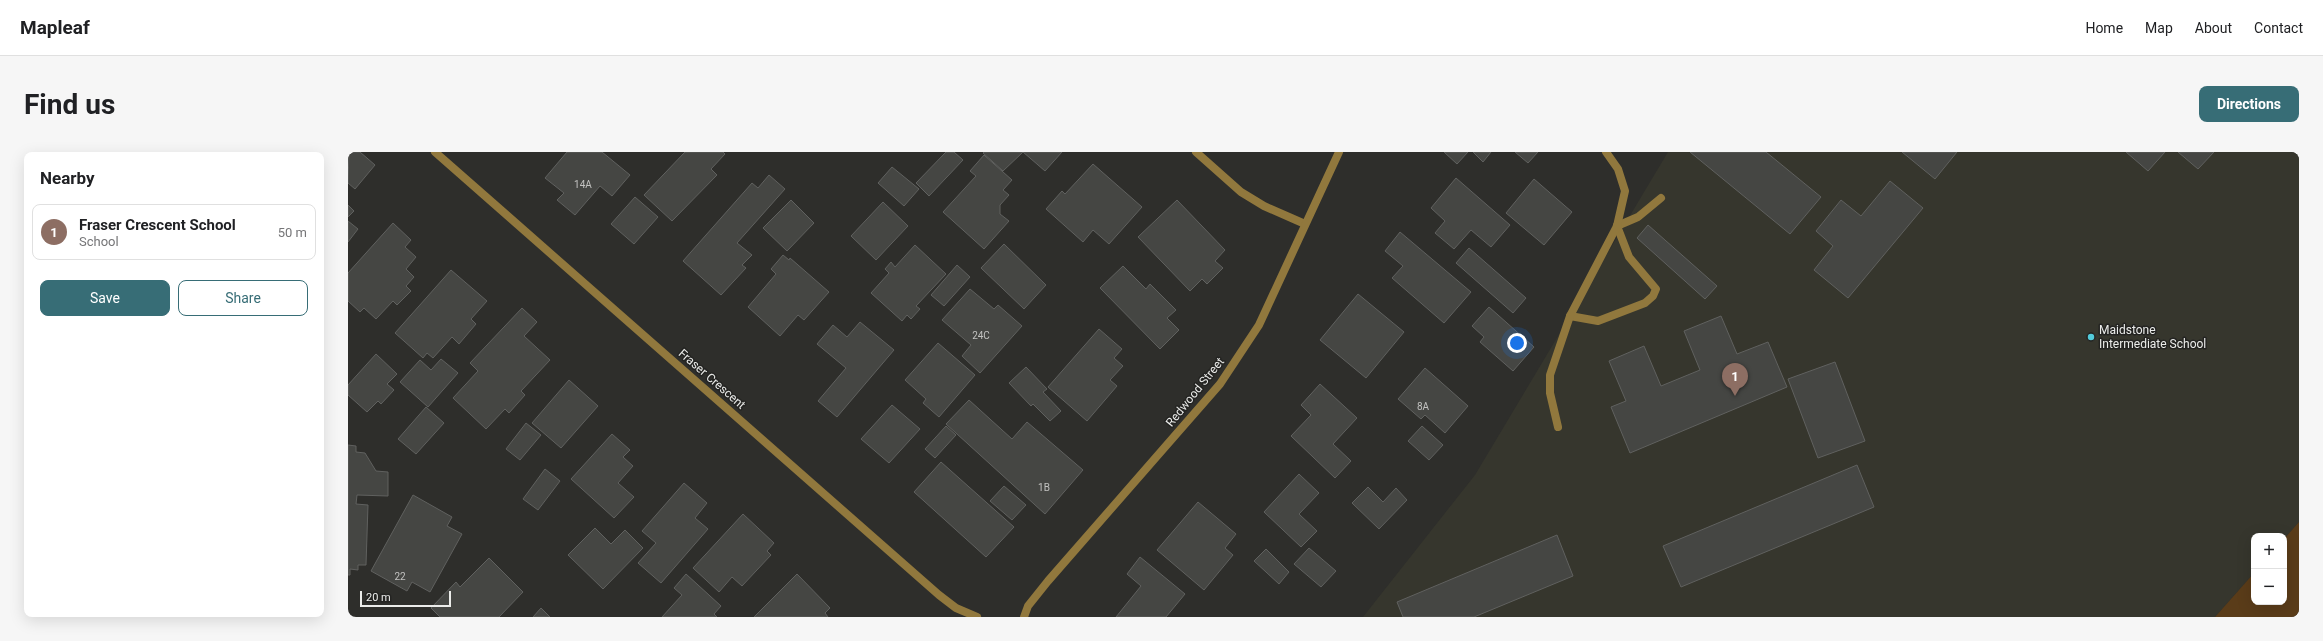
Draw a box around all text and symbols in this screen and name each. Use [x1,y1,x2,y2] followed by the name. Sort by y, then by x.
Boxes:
[20,16,90,39] text: Mapleaf
[2085,20,2123,36] text: Home
[2145,20,2173,36] text: Map
[2195,20,2232,36] text: About
[2254,20,2303,36] text: Contact
[2199,86,2299,122] button: Directions
[24,88,115,121] text: Find us
[40,168,95,188] text: Nearby
[574,179,592,190] house number: 14A
[79,216,236,234] text: Fraser Crescent School
[50,225,58,240] text: 1
[278,225,307,240] text: 50 m
[79,234,119,249] text: School
[40,280,170,316] button: Save
[178,280,308,316] button: Share
[2099,323,2206,351] place label: Maidstone Intermediate School
[972,330,990,341] house number: 24C
[2086,332,2096,342] marker: Maidstone Intermediate School
[1507,333,1527,353] your location
[676,346,748,412] street label: Fraser Crescent
[1163,355,1227,429] street label: Redwood Street
[1722,363,1748,396] pin: 1
[1417,401,1430,412] house number: 8A
[1038,482,1050,493] house number: 1B
[2251,533,2287,605] map controls
[2251,533,2287,569] button: +
[2251,569,2287,605] button: −
[394,571,406,582] house number: 22
[360,589,451,608] scale bar
[366,591,391,604] text: 20 m

